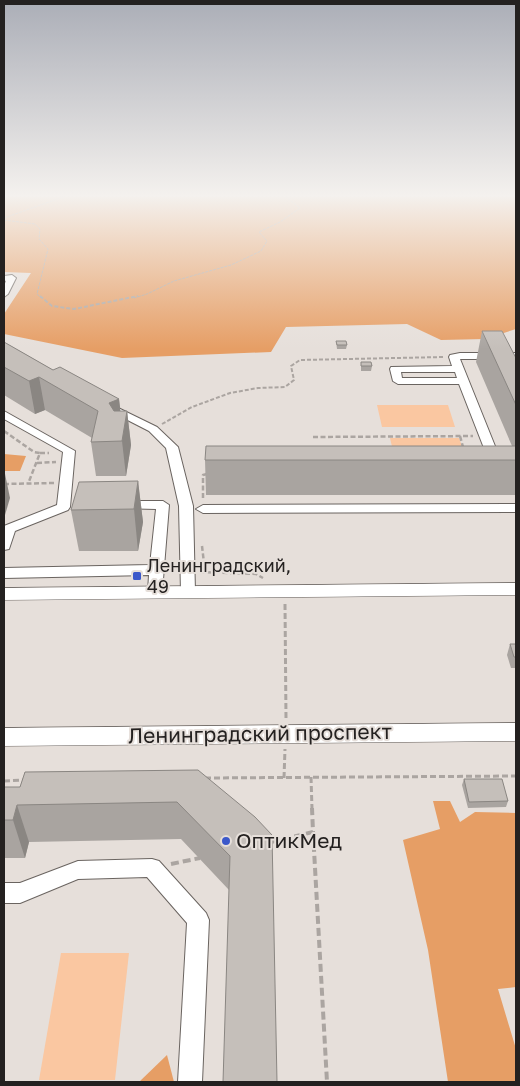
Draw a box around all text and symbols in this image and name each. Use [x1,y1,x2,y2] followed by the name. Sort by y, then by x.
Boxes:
[147,554,291,597] place label: Ленинградский, 49
[131,570,143,582] marker: Ленинградский, 49
[128,718,392,748] street label: Ленинградский проспект
[236,827,342,853] place label: ОптикМед
[220,835,232,847] marker: ОптикМед

